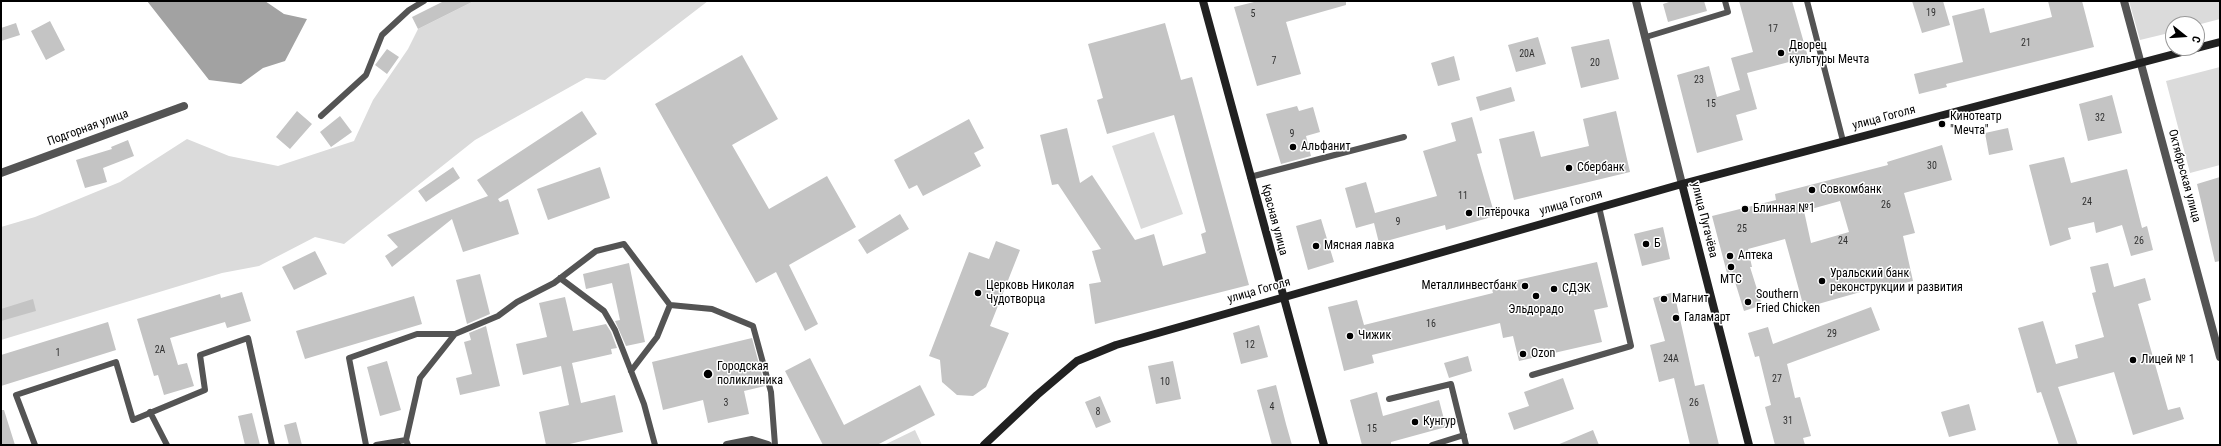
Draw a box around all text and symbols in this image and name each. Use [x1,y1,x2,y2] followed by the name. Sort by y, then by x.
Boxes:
[1926,7,1936,19] house number: 19
[1251,8,1255,20] house number: 5
[2165,16,2205,56] north arrow
[1768,23,1778,35] house number: 17
[2189,34,2203,44] text: С
[2021,37,2031,49] house number: 21
[1789,39,1869,67] place label: Дворец культуры Мечта
[1519,48,1535,60] house number: 20А
[1776,48,1786,58] marker: Дворец культуры Мечта
[1272,55,1276,67] house number: 7
[1590,57,1600,69] house number: 20
[1694,74,1704,86] house number: 23
[1706,98,1716,110] house number: 15
[1851,103,1917,133] street label: улица Гоголя
[46,107,130,149] street label: Подгорная улица
[1950,110,2002,138] place label: Кинотеатр "Мечта"
[2095,112,2105,124] house number: 32
[1937,119,1947,129] marker: Кинотеатр "Мечта"
[1290,128,1294,140] house number: 9
[2165,128,2203,224] street label: Октябрьская улица
[1301,140,1351,154] place label: Альфанит
[1288,142,1298,152] marker: Альфанит
[1927,160,1937,172] house number: 30
[1577,161,1625,175] place label: Сбербанк
[1564,163,1574,173] marker: Сбербанк
[1688,181,1720,259] street label: улица Пугачёва
[1258,183,1290,257] street label: Красная улица
[1820,183,1882,197] place label: Совкомбанк
[1807,185,1817,195] marker: Совкомбанк
[1538,187,1604,219] street label: улица Гоголя
[1458,190,1468,202] house number: 11
[2082,196,2092,208] house number: 24
[1881,199,1891,211] house number: 26
[1753,202,1815,216] place label: Блинная №1
[1740,204,1750,214] marker: Блинная №1
[1477,206,1530,220] place label: Пятёрочка
[1464,208,1474,218] marker: Пятёрочка
[1396,216,1400,228] house number: 9
[1737,223,1747,235] house number: 25
[1838,235,1848,247] house number: 24
[2134,235,2144,247] house number: 26
[1654,237,1661,251] place label: Б
[1324,239,1394,253] place label: Мясная лавка
[1641,239,1651,249] marker: Б
[1311,241,1321,251] marker: Мясная лавка
[1738,249,1773,263] place label: Аптека
[1725,251,1735,261] marker: Аптека
[1726,262,1736,272] marker: МТС
[1830,267,1963,295] place label: Уральский банк реконструкции и развития
[1720,273,1742,287] place label: МТС
[1226,275,1292,307] street label: улица Гоголя
[1817,276,1827,286] marker: Уральский банк реконструкции и развития
[986,279,1074,307] place label: Церковь Николая Чудотворца
[1421,279,1517,293] place label: Металлинвестбанк
[1520,281,1530,291] marker: Металлинвестбанк
[1562,282,1591,296] place label: СДЭК
[1549,284,1559,294] marker: СДЭК
[973,288,983,298] marker: Церковь Николая Чудотворца
[1756,288,1820,316] place label: Southern Fried Chicken
[1531,291,1541,301] marker: Эльдорадо
[1672,292,1709,306] place label: Магнит
[1659,294,1669,304] marker: Магнит
[1743,297,1753,307] marker: Southern Fried Chicken
[1508,303,1564,317] place label: Эльдорадо
[1684,311,1730,325] place label: Галамарт
[1671,313,1681,323] marker: Галамарт
[1426,318,1436,330] house number: 16
[1827,328,1837,340] house number: 29
[1358,329,1391,343] place label: Чижик
[1345,331,1355,341] marker: Чижик
[1245,339,1255,351] house number: 12
[155,344,165,356] house number: 2А
[56,347,60,359] house number: 1
[1531,347,1555,361] place label: Ozon
[1518,349,1528,359] marker: Ozon
[1663,353,1679,365] house number: 24А
[2141,353,2195,367] place label: Лицей № 1
[2128,355,2138,365] marker: Лицей № 1
[717,360,783,388] place label: Городская поликлиника
[702,368,714,380] marker: Городская поликлиника
[1772,373,1782,385] house number: 27
[1160,376,1170,388] house number: 10
[724,397,728,409] house number: 3
[1689,397,1699,409] house number: 26
[1270,401,1274,413] house number: 4
[1096,406,1100,418] house number: 8
[1423,415,1456,429] place label: Кунгур
[1783,415,1793,427] house number: 31
[1410,417,1420,427] marker: Кунгур
[1367,423,1377,435] house number: 15

